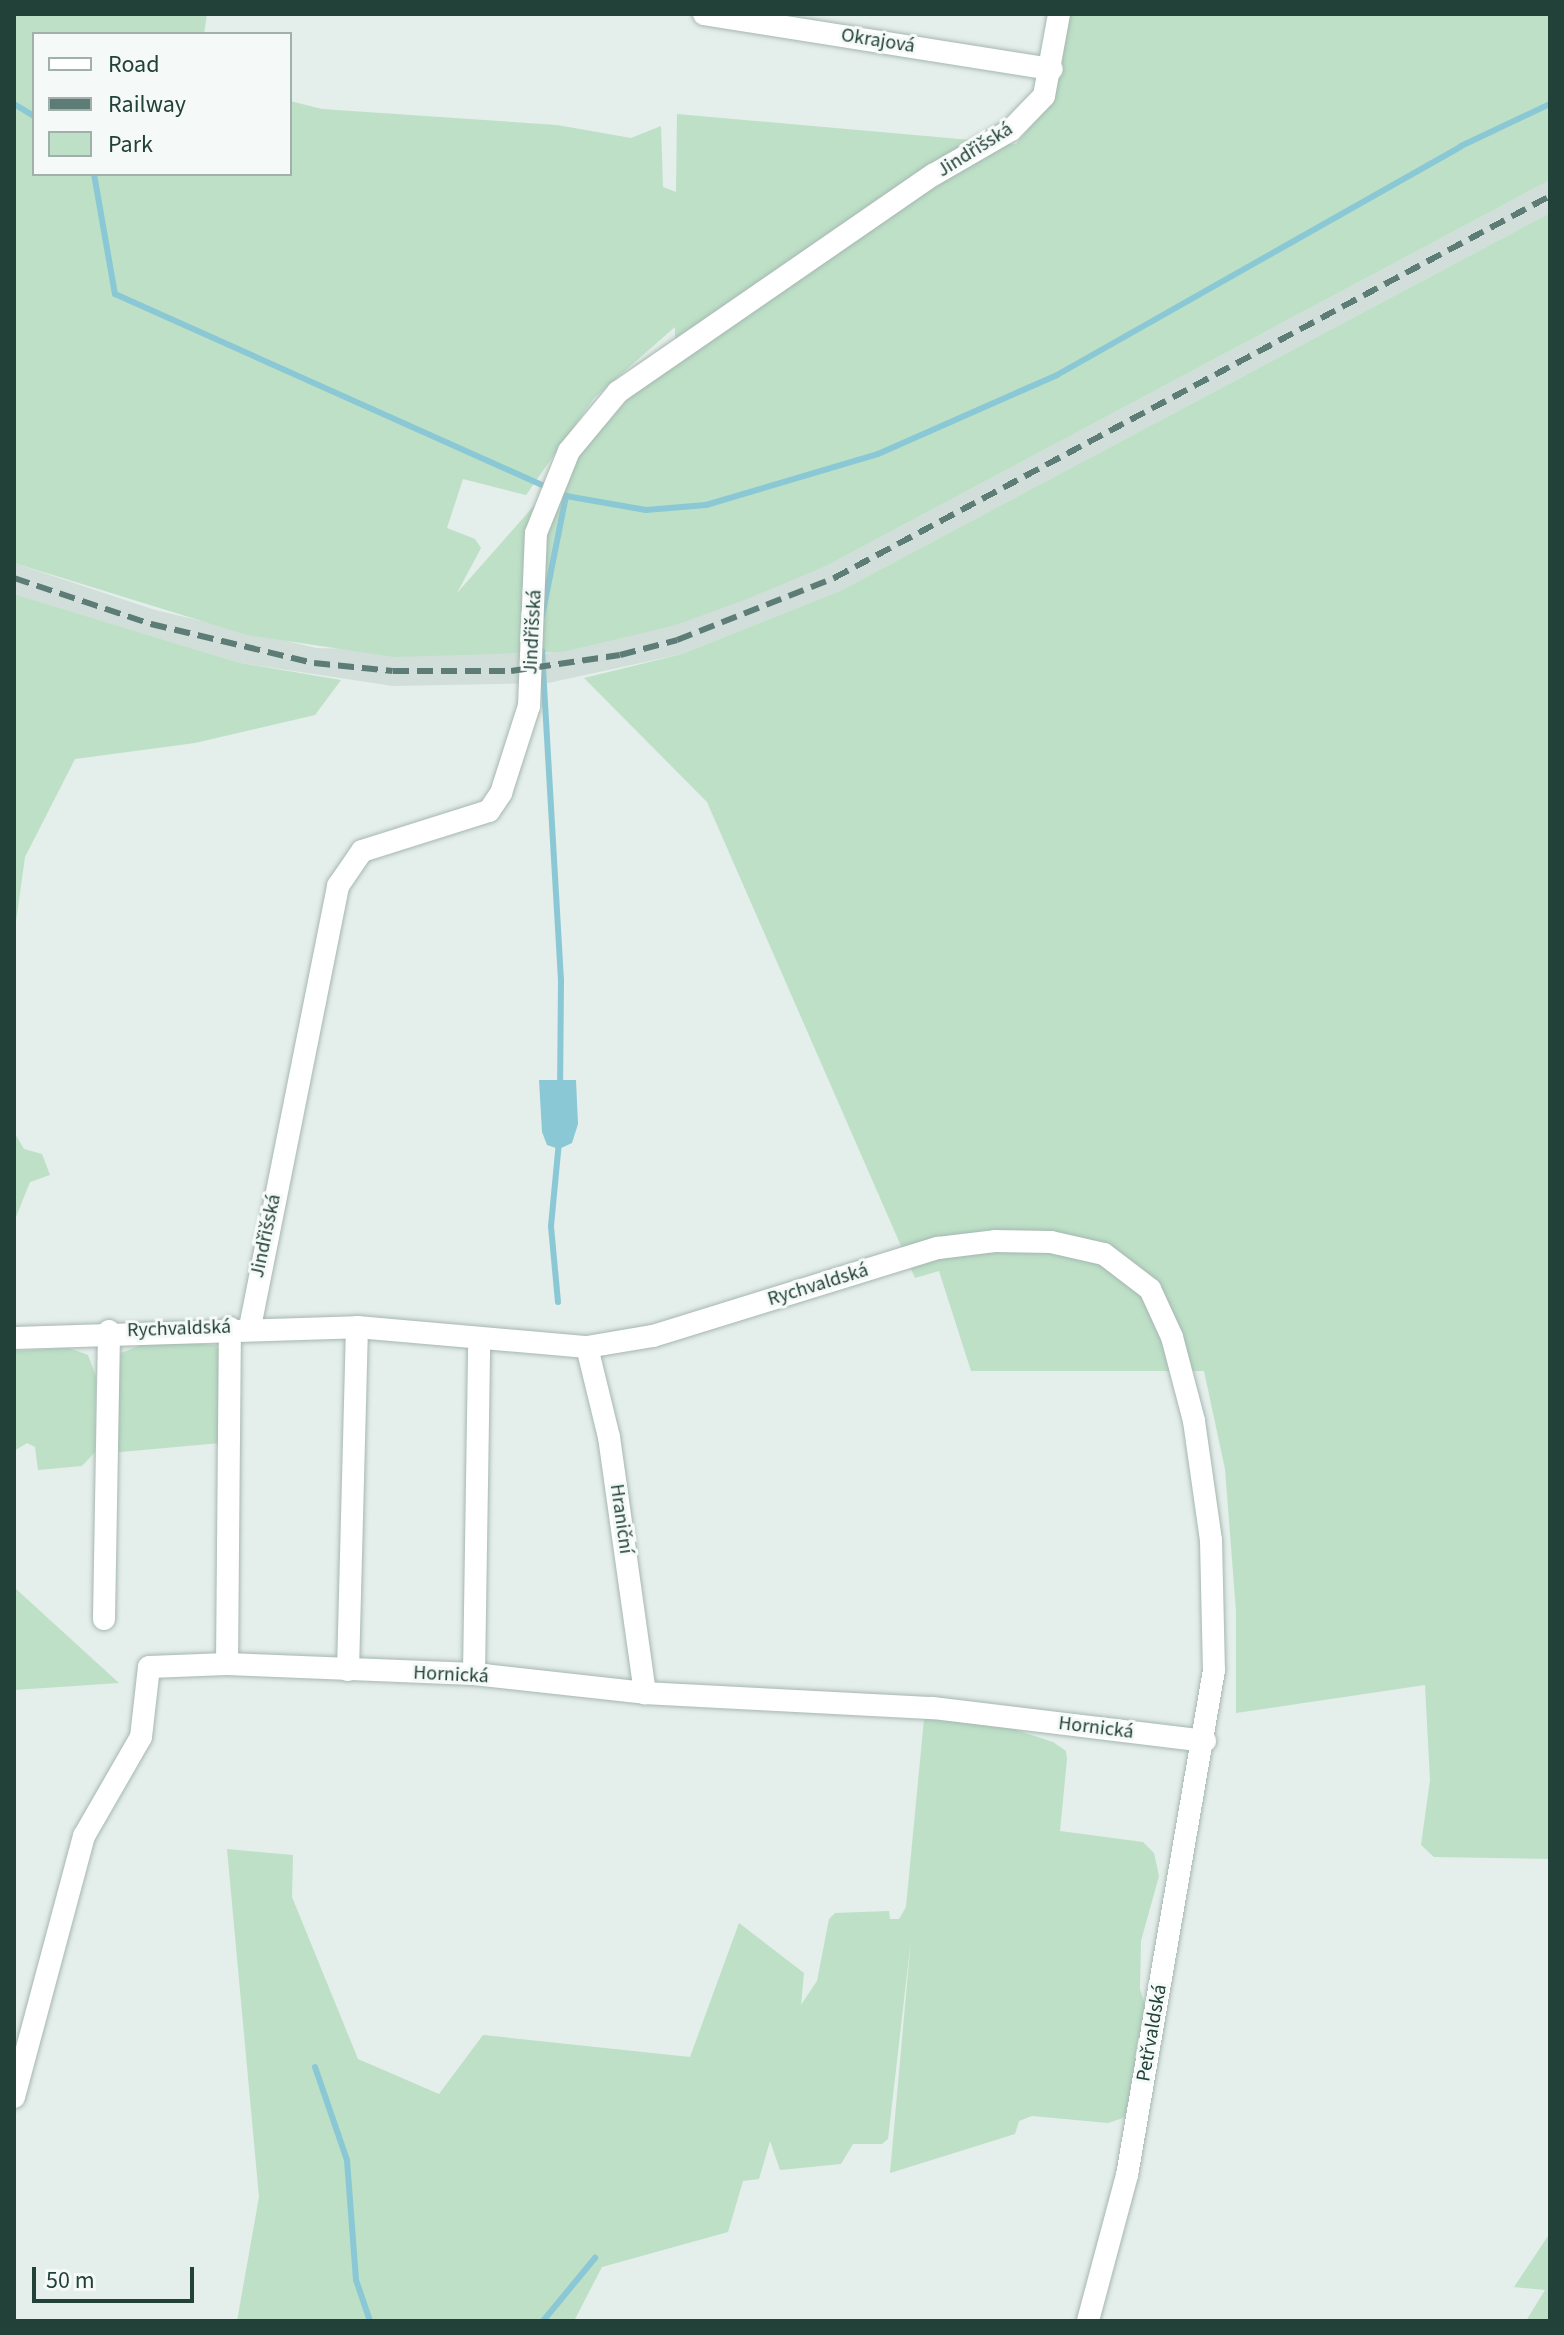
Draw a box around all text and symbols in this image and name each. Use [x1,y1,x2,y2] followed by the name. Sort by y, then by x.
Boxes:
[839,23,917,59] street label: Okrajová
[32,32,292,176] legend
[108,47,160,82] text: Road
[108,87,186,122] text: Railway
[933,117,1017,183] street label: Jindřišská
[108,127,153,162] text: Park
[519,589,547,675] street label: Jindřišská
[245,1192,287,1280] street label: Jindřišská
[765,1258,871,1312] street label: Rychvaldská
[127,1315,231,1343] street label: Rychvaldská
[604,1482,638,1556] street label: Hraniční
[413,1661,489,1689] street label: Hornická
[1057,1711,1135,1745] street label: Hornická
[1132,1983,1172,2083] street label: Petřvaldská
[36,2251,198,2301] scale bar
[46,2263,95,2298] text: 50 m

